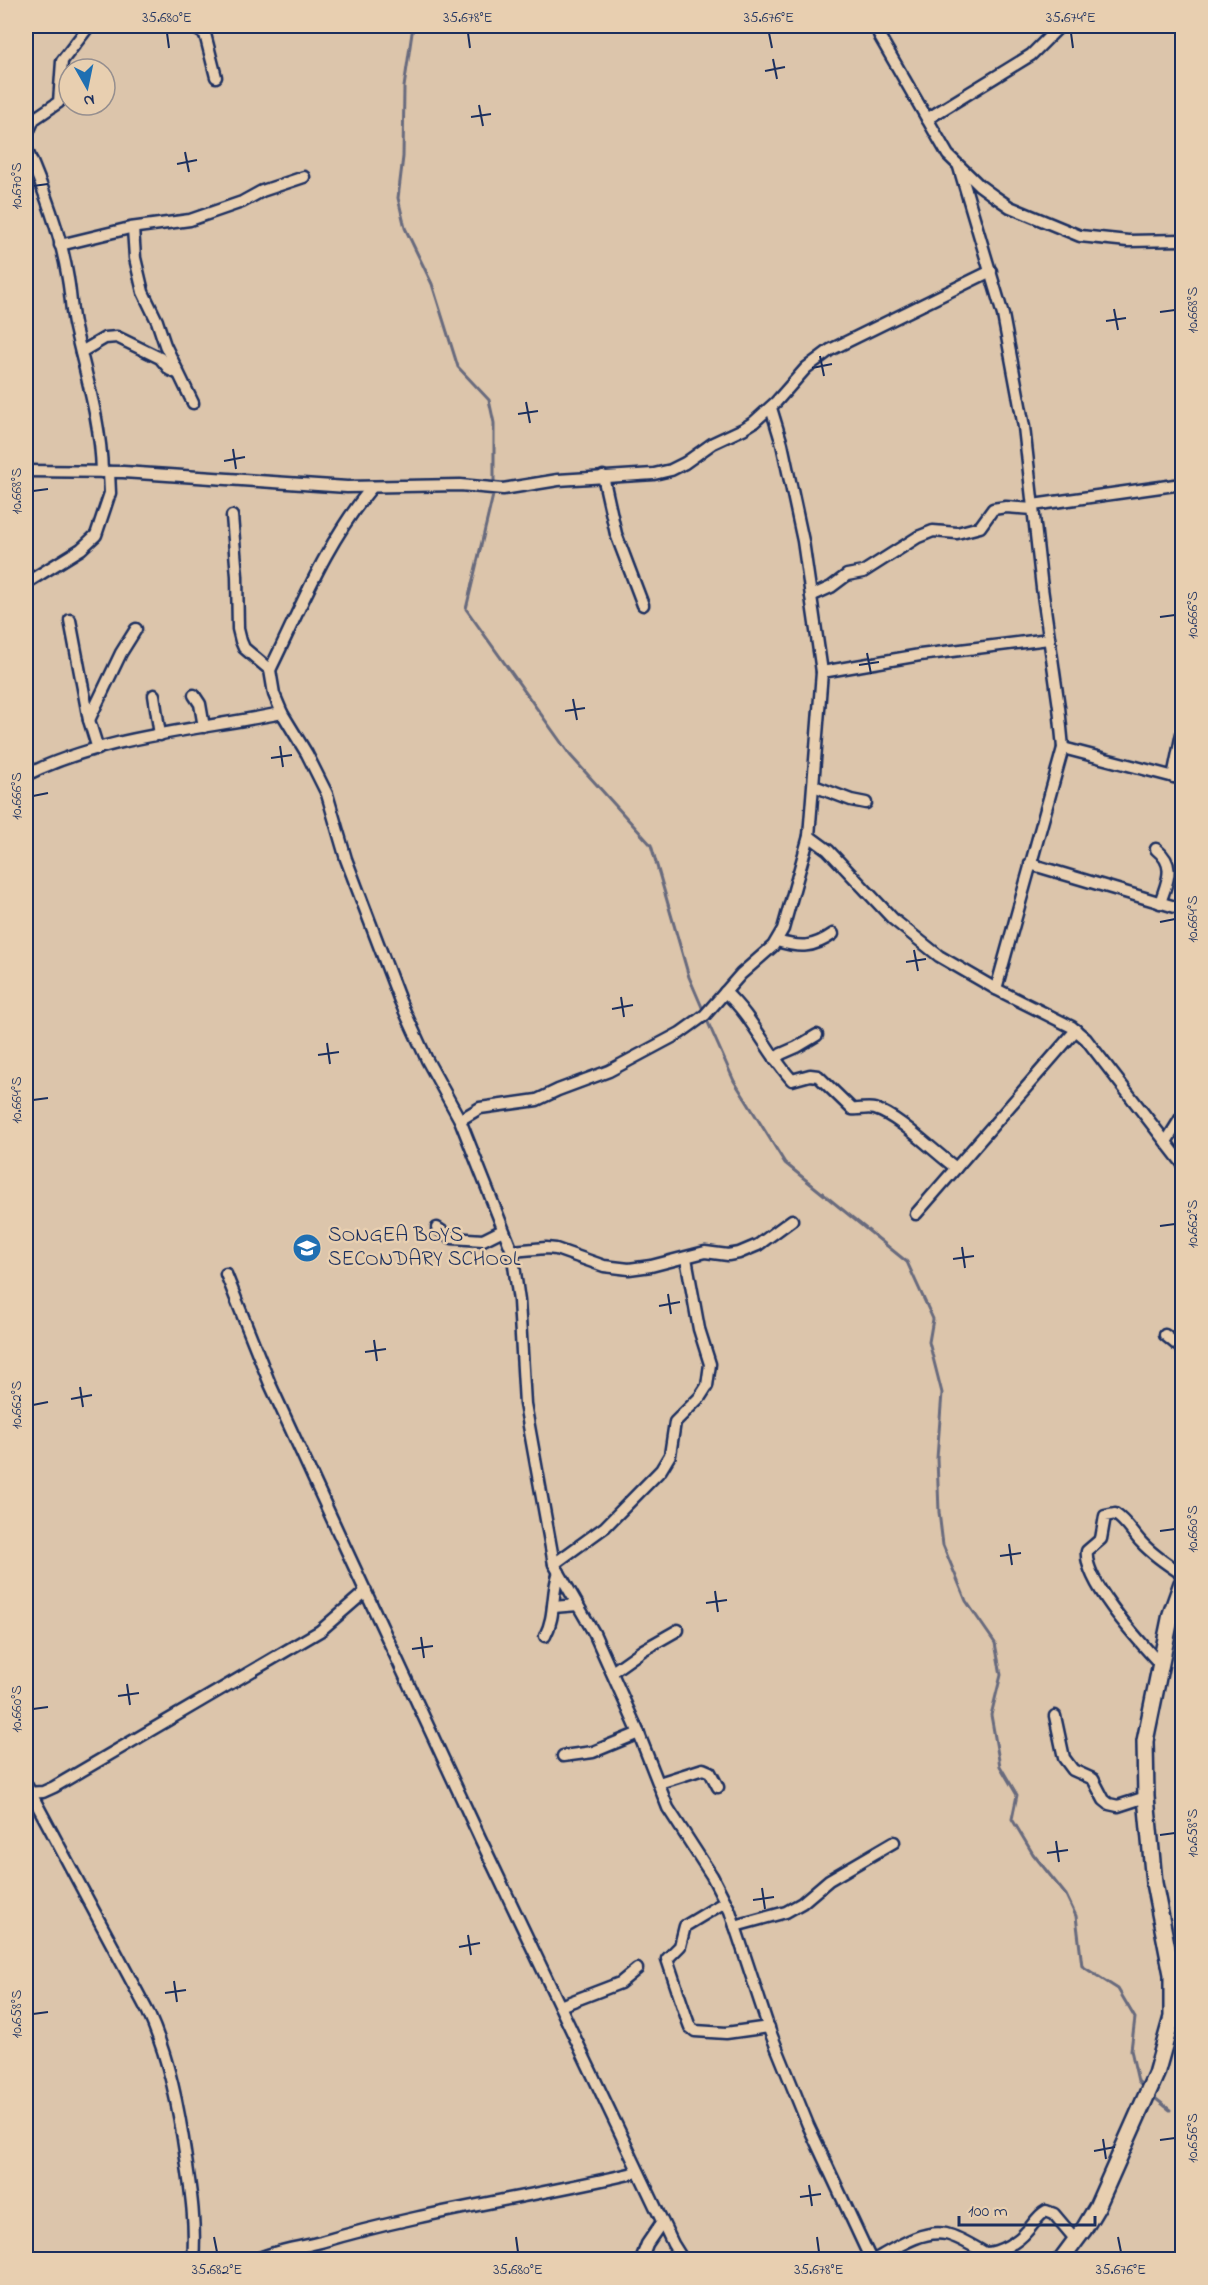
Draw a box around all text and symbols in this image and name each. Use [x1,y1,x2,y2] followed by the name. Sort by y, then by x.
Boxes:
[142,7,192,29] text: 35.680°E
[443,7,493,29] text: 35.678°E
[744,7,794,29] text: 35.676°E
[1046,7,1096,29] text: 35.674°E
[57,57,117,117] north arrow
[82,87,96,113] text: N
[6,162,28,210] text: 10.670°S
[1182,286,1204,333] text: 10.668°S
[6,467,28,514] text: 10.668°S
[1182,591,1204,639] text: 10.666°S
[6,772,28,820] text: 10.666°S
[1182,895,1204,943] text: 10.664°S
[6,1076,28,1124] text: 10.664°S
[1182,1199,1204,1248] text: 10.662°S
[328,1221,521,1275] place label: SONGEA BOYS SECONDARY SCHOOL
[291,1232,323,1264] school or university icon: SONGEA BOYS SECONDARY SCHOOL
[6,1380,28,1429] text: 10.662°S
[1182,1505,1204,1553] text: 10.660°S
[6,1685,28,1733] text: 10.660°S
[1182,1808,1204,1857] text: 10.658°S
[6,1989,28,2038] text: 10.658°S
[1182,2113,1204,2163] text: 10.656°S
[959,2189,1096,2227] scale bar
[968,2199,1008,2225] text: 100 m
[192,2259,242,2281] text: 35.682°E
[493,2259,543,2281] text: 35.680°E
[794,2259,844,2281] text: 35.678°E
[1096,2259,1146,2281] text: 35.676°E

